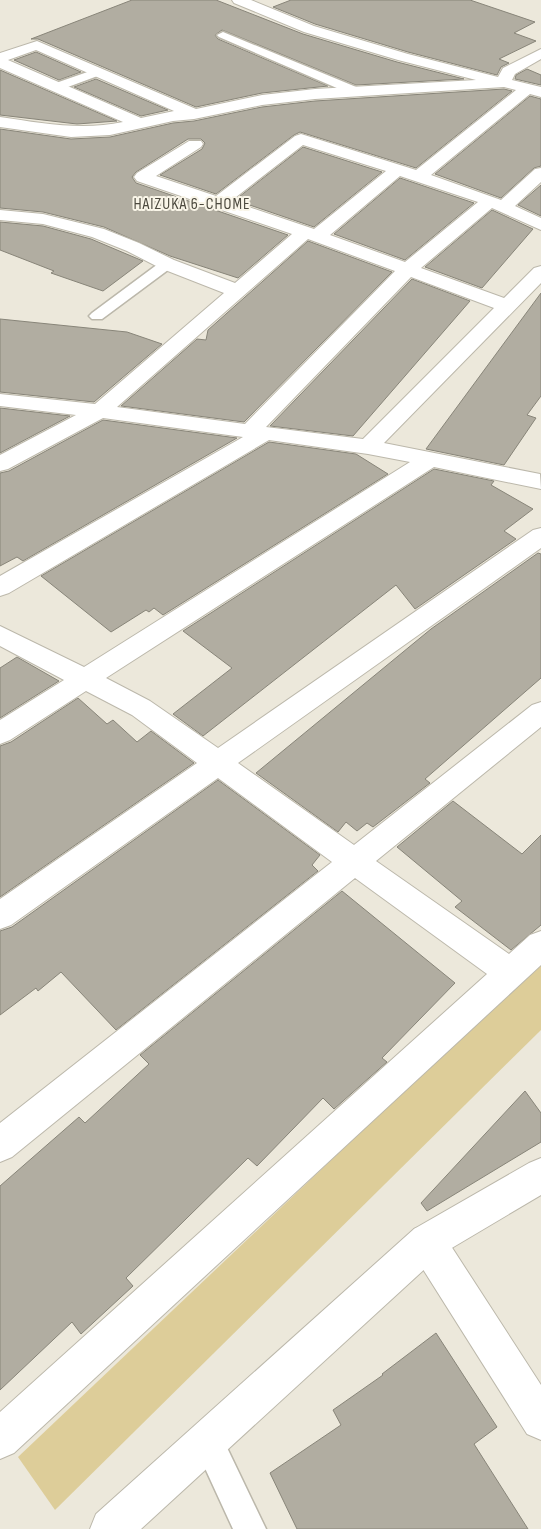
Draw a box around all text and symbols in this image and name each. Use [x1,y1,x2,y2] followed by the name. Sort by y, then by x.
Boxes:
[133,195,251,214] district label: HAIZUKA 6-CHOME

